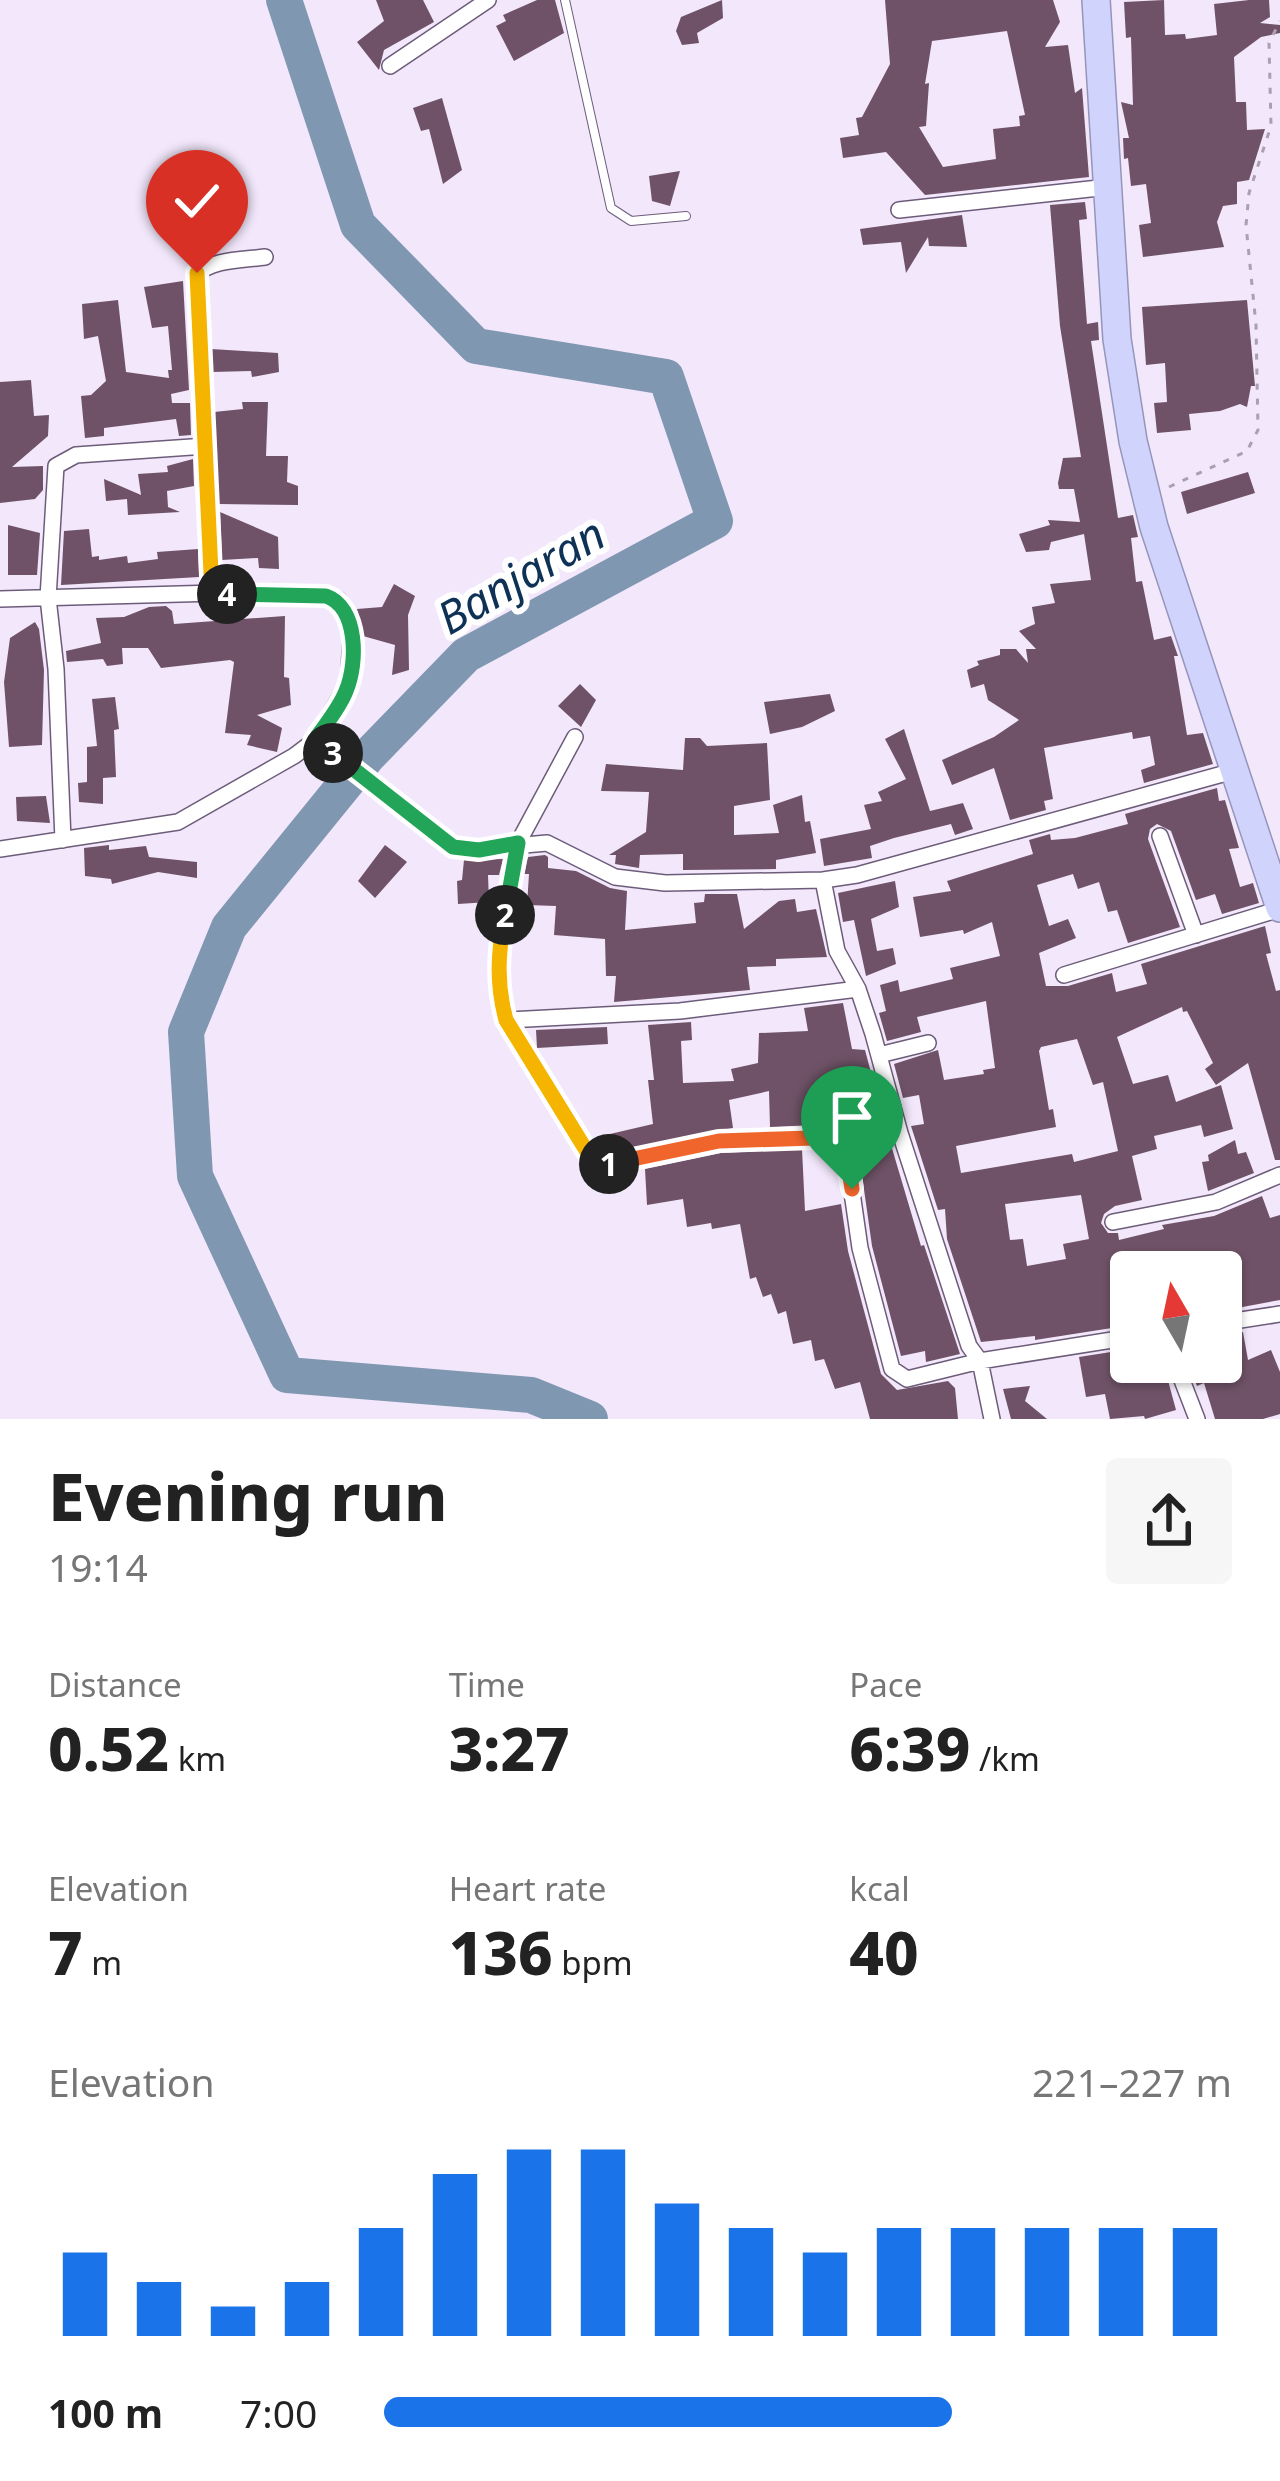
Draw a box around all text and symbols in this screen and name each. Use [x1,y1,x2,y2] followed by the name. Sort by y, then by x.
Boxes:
[146,150,248,273] pin
[164,168,230,234] icon: check
[425,502,615,647] water label: Banjaran
[197,564,257,624] pin: 4
[218,571,236,616] text: 4
[303,723,363,783] pin: 3
[324,730,342,775] text: 3
[475,885,535,945] pin: 2
[496,892,514,937] text: 2
[801,1066,903,1189] pin
[819,1084,885,1150] icon: arrive
[579,1134,639,1194] pin: 1
[600,1141,618,1186] text: 1
[1110,1251,1242,1383] north arrow
[1110,1251,1242,1383] map controls
[48,1450,447,1540] text: Evening run
[1106,1458,1232,1584] button: share
[48,1540,148,1593] text: 19:14
[48,1662,182,1707] text: Distance
[449,1662,525,1707] text: Time
[849,1662,922,1707] text: Pace
[48,1707,169,1789] text: 0.52
[449,1707,570,1789] text: 3:27
[849,1707,970,1789] text: 6:39
[169,1736,226,1781] text: km
[970,1736,1040,1781] text: /km
[48,1866,189,1911] text: Elevation
[449,1866,606,1911] text: Heart rate
[849,1866,910,1911] text: kcal
[48,1911,83,1993] text: 7
[449,1911,553,1993] text: 136
[849,1911,919,1993] text: 40
[83,1940,122,1985] text: m
[553,1940,633,1985] text: bpm
[48,2055,215,2108] text: Elevation
[1032,2055,1232,2108] text: 221–227 m
[48,2386,163,2439] text: 100 m
[240,2386,317,2439] text: 7:00

